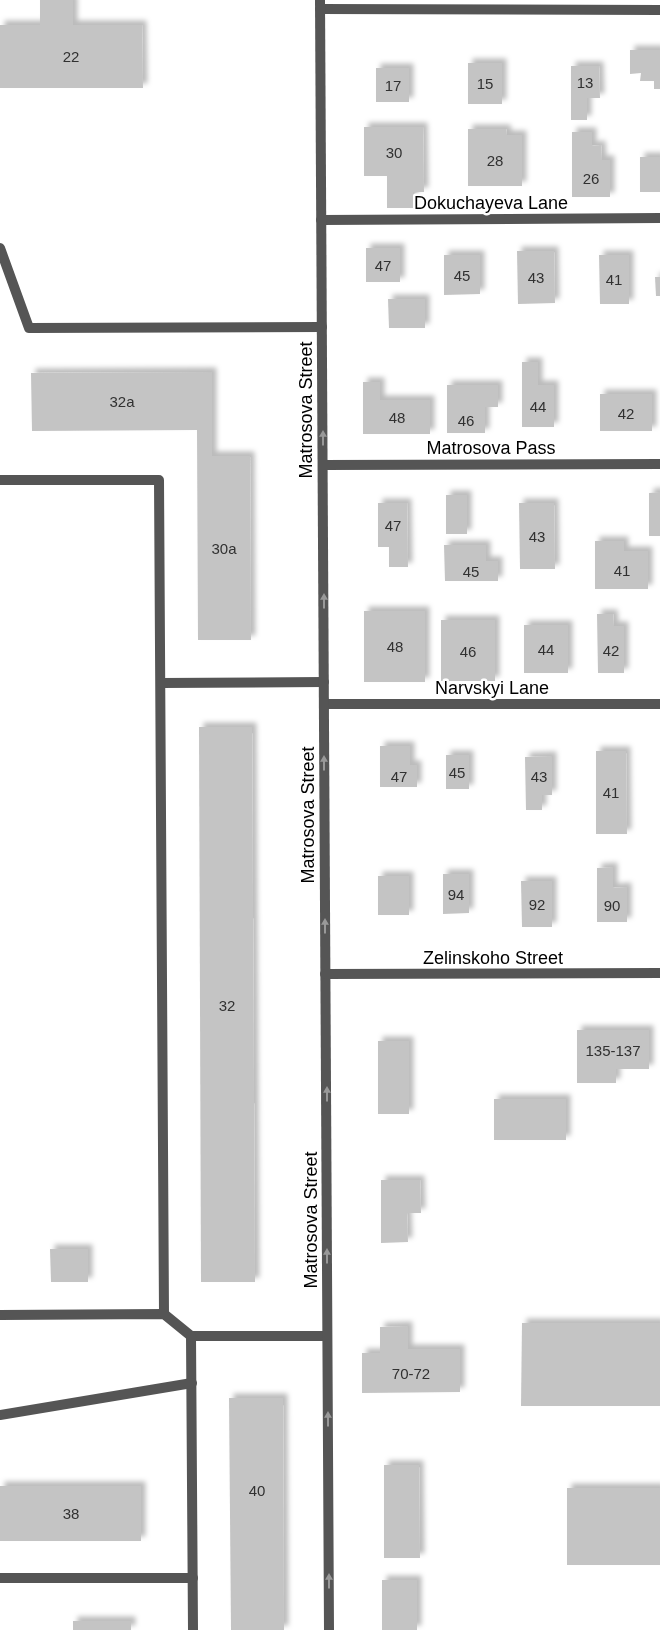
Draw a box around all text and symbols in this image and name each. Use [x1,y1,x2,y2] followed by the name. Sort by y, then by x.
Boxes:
[63,48,79,65] house number: 22
[577,74,593,91] house number: 13
[477,75,493,92] house number: 15
[385,77,401,94] house number: 17
[386,144,402,161] house number: 30
[487,152,503,169] house number: 28
[583,170,599,187] house number: 26
[414,193,568,213] street label: Dokuchayeva Lane
[375,257,391,274] house number: 47
[454,267,470,284] house number: 45
[528,269,544,286] house number: 43
[606,271,622,288] house number: 41
[296,341,316,479] street label: Matrosova Street
[109,393,135,410] house number: 32а
[530,398,546,415] house number: 44
[618,405,634,422] house number: 42
[389,409,405,426] house number: 48
[458,412,474,429] house number: 46
[319,430,327,446] one-way arrow
[426,438,556,458] street label: Matrosova Pass
[385,517,401,534] house number: 47
[529,528,545,545] house number: 43
[211,540,237,557] house number: 30а
[614,562,630,579] house number: 41
[463,563,479,580] house number: 45
[320,593,328,609] one-way arrow
[387,638,403,655] house number: 48
[538,641,554,658] house number: 44
[603,642,619,659] house number: 42
[460,643,476,660] house number: 46
[435,678,549,698] street label: Narvskyi Lane
[298,746,318,884] street label: Matrosova Street
[320,755,328,771] one-way arrow
[449,764,465,781] house number: 45
[391,768,407,785] house number: 47
[531,768,547,785] house number: 43
[603,784,619,801] house number: 41
[448,886,464,903] house number: 94
[529,896,545,913] house number: 92
[604,897,620,914] house number: 90
[321,917,329,933] one-way arrow
[423,948,563,968] street label: Zelinskoho Street
[219,997,235,1014] house number: 32
[585,1042,641,1059] house number: 135-137
[323,1086,331,1102] one-way arrow
[301,1151,321,1289] street label: Matrosova Street
[323,1248,331,1264] one-way arrow
[392,1365,430,1382] house number: 70-72
[324,1411,332,1427] one-way arrow
[249,1482,265,1499] house number: 40
[63,1505,79,1522] house number: 38
[325,1573,333,1589] one-way arrow

